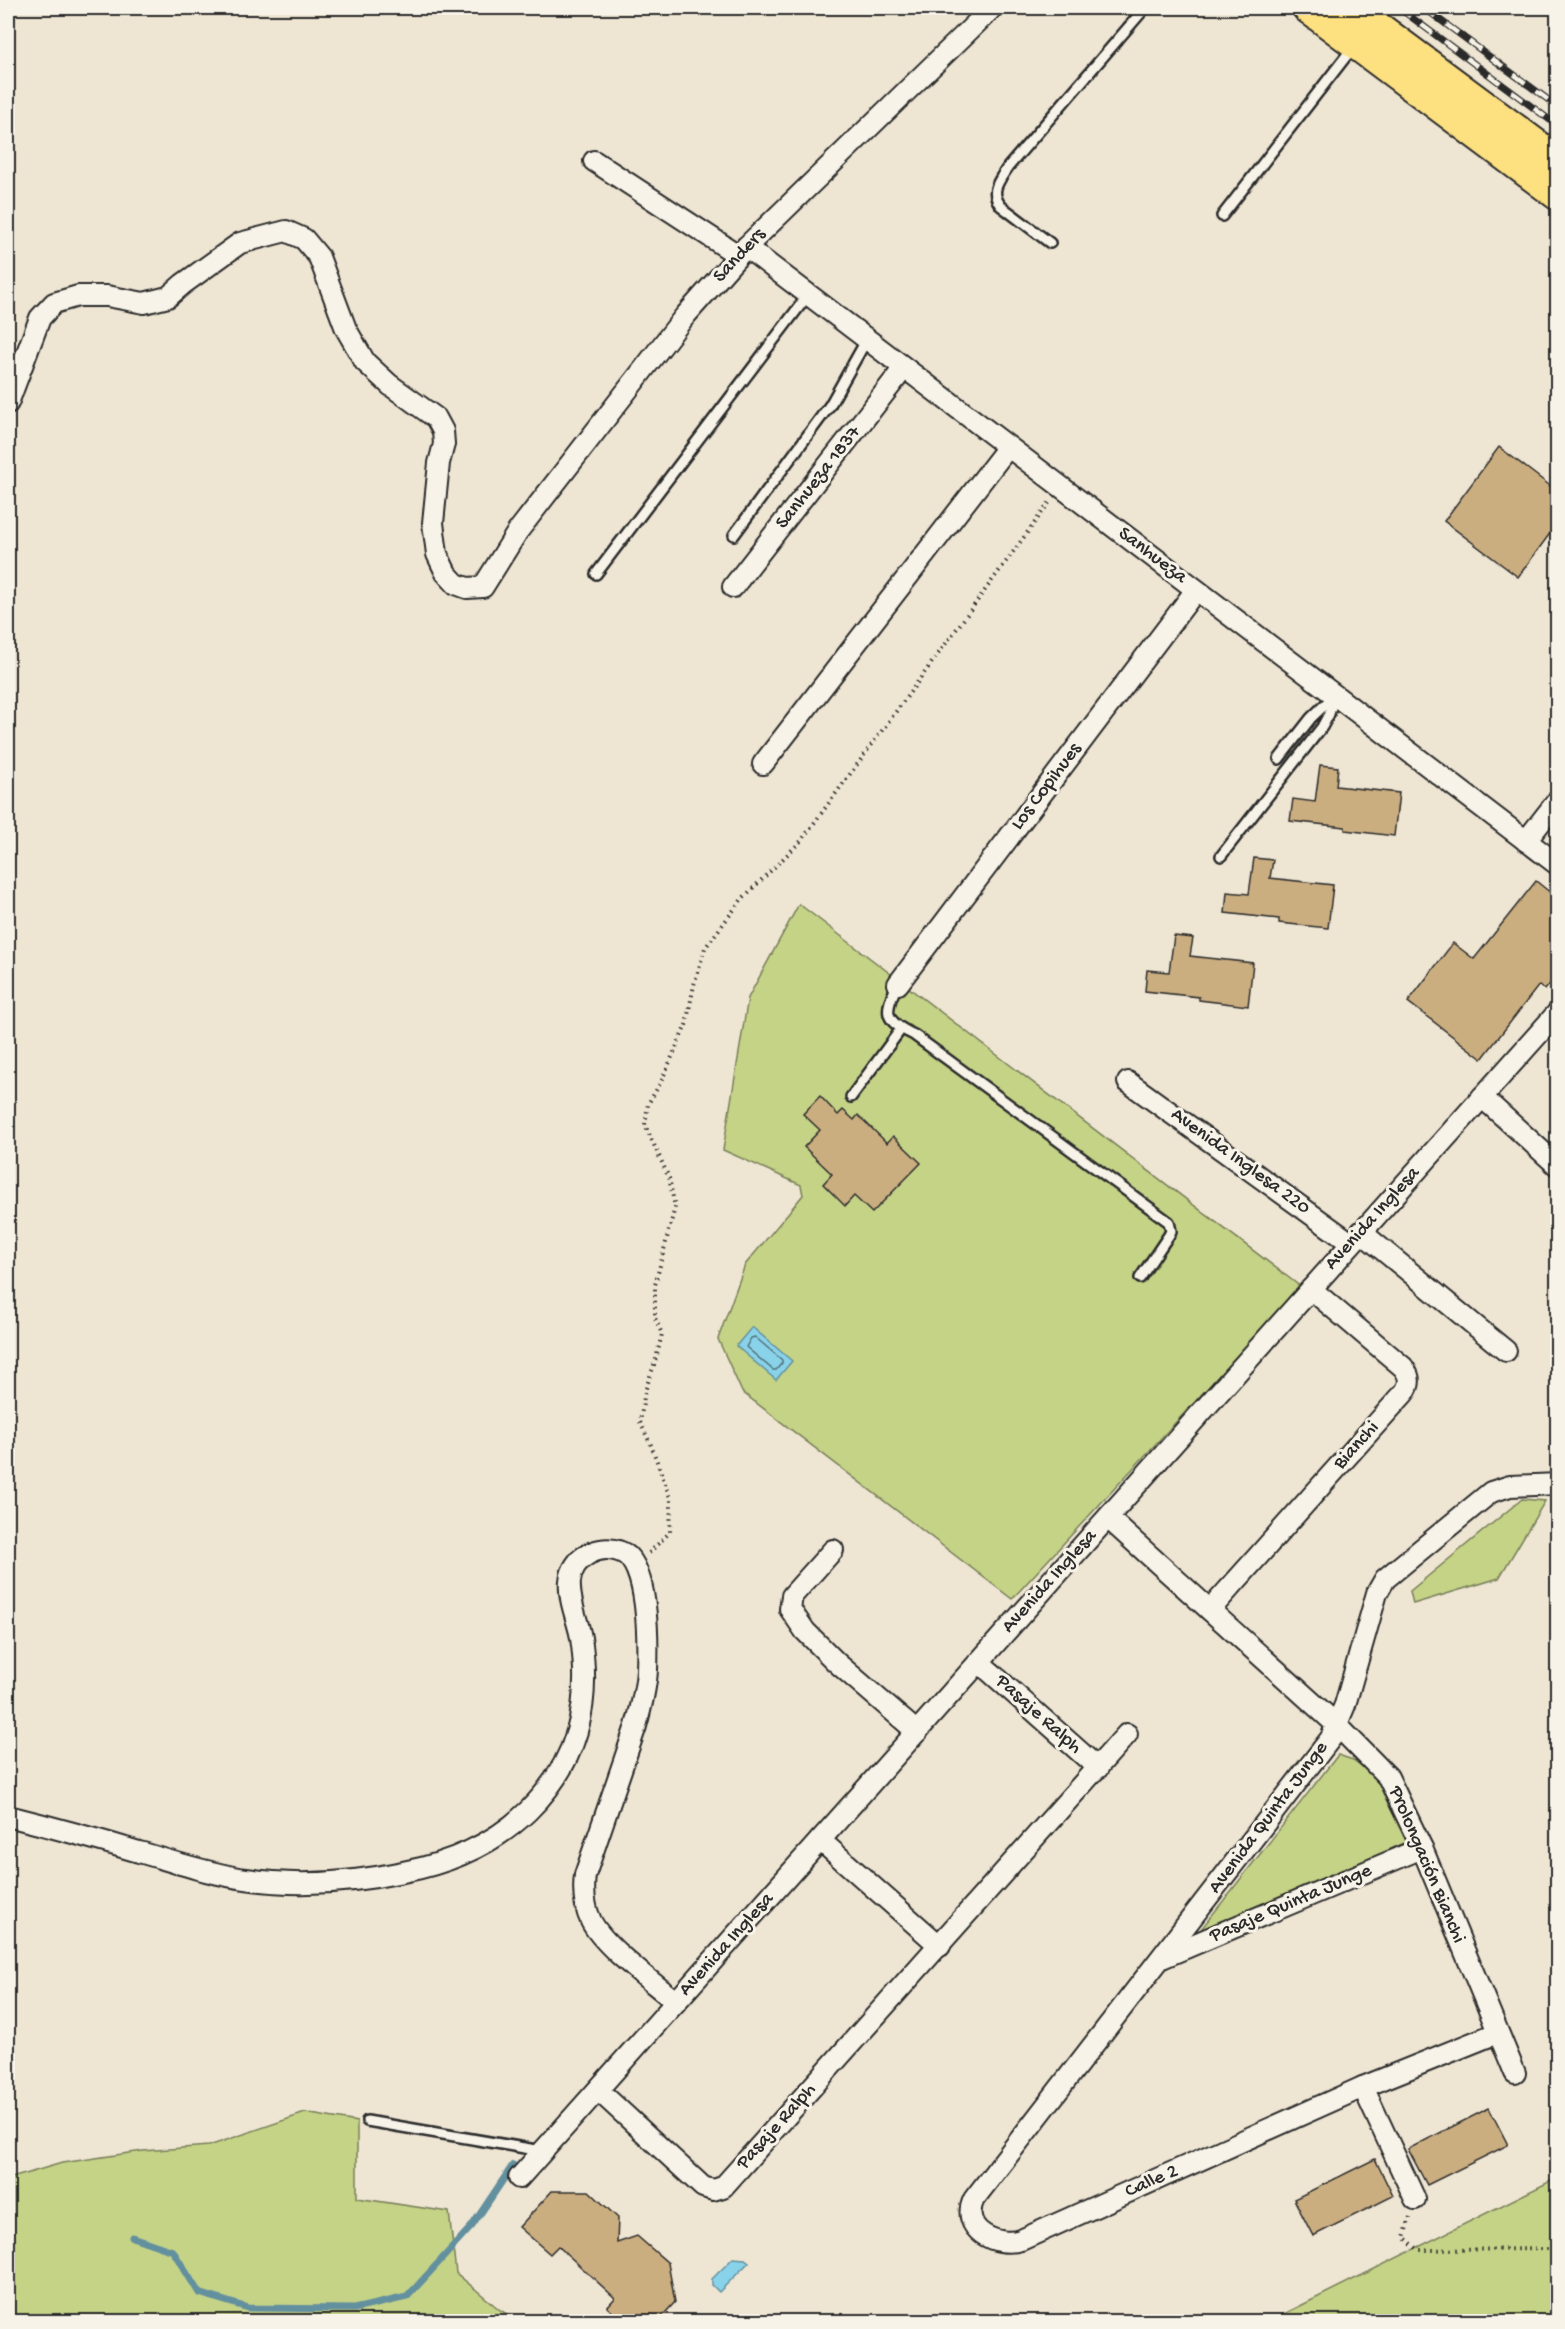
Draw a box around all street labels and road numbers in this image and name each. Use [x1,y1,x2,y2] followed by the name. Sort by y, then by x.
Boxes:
[709,223,771,288] street label: Sanders
[772,421,867,534] street label: Sanhueza 1837
[1113,523,1192,590] street label: Sanhueza
[1007,738,1088,835] street label: Los Copihues
[1166,1104,1314,1220] street label: Avenida Inglesa 220
[1321,1162,1426,1275] street label: Avenida Inglesa
[1329,1417,1385,1476] street label: Bianchi
[998,1525,1103,1638] street label: Avenida Inglesa
[989,1670,1086,1760] street label: Pasaje Ralph
[1204,1737,1334,1898] street label: Avenida Quinta Junge
[1382,1782,1469,1947] street label: Prolongación Bianchi
[1206,1859,1376,1949] street label: Pasaje Quinta Junge
[675,1888,780,2001] street label: Avenida Inglesa
[732,2079,822,2176] street label: Pasaje Ralph
[1122,2160,1182,2204] street label: Calle 2

